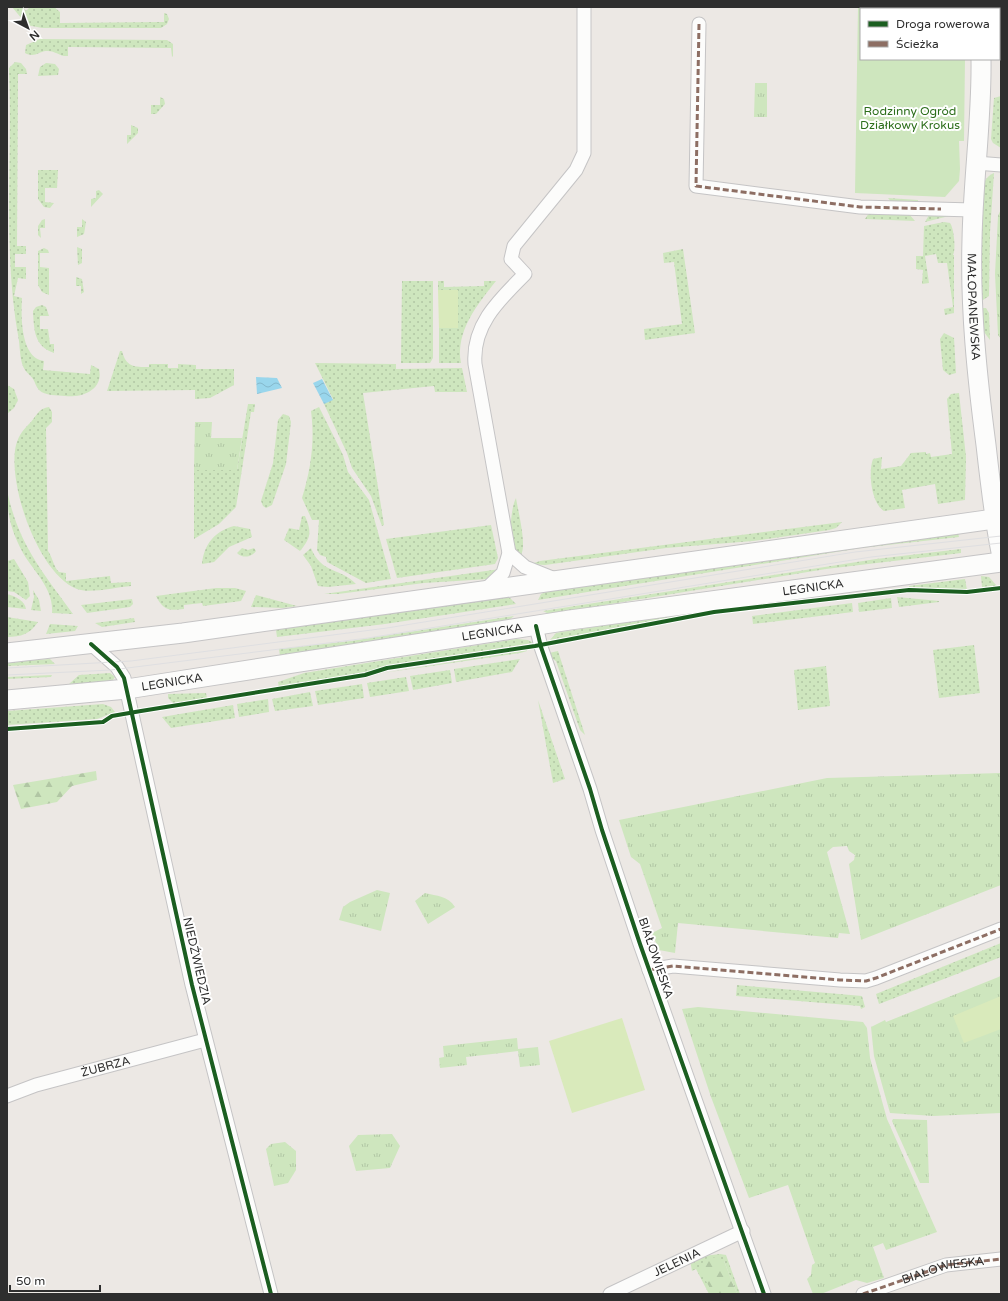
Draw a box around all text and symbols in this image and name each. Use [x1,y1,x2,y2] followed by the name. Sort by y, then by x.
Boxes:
[8,8,48,48] north arrow
[860,8,1000,60] legend
[896,17,990,31] text: Droga rowerowa
[27,27,42,43] text: N
[896,37,939,51] text: Ścieżka
[860,104,960,132] park label: Rodzinny Ogród Działkowy Krokus
[965,253,983,361] street label: MAŁOPANEWSKA
[781,576,845,598] street label: LEGNICKA
[461,620,524,644] street label: LEGNICKA
[140,670,204,694] street label: LEGNICKA
[180,916,214,1006] street label: NIEDŹWIEDZIA
[636,916,676,1000] street label: BIAŁOWIESKA
[79,1053,132,1080] street label: ŻUBRZA
[651,1245,702,1279] street label: JELENIA
[900,1254,985,1287] street label: BIAŁOWIESKA
[10,1267,100,1293] scale bar
[16,1274,45,1288] text: 50 m

